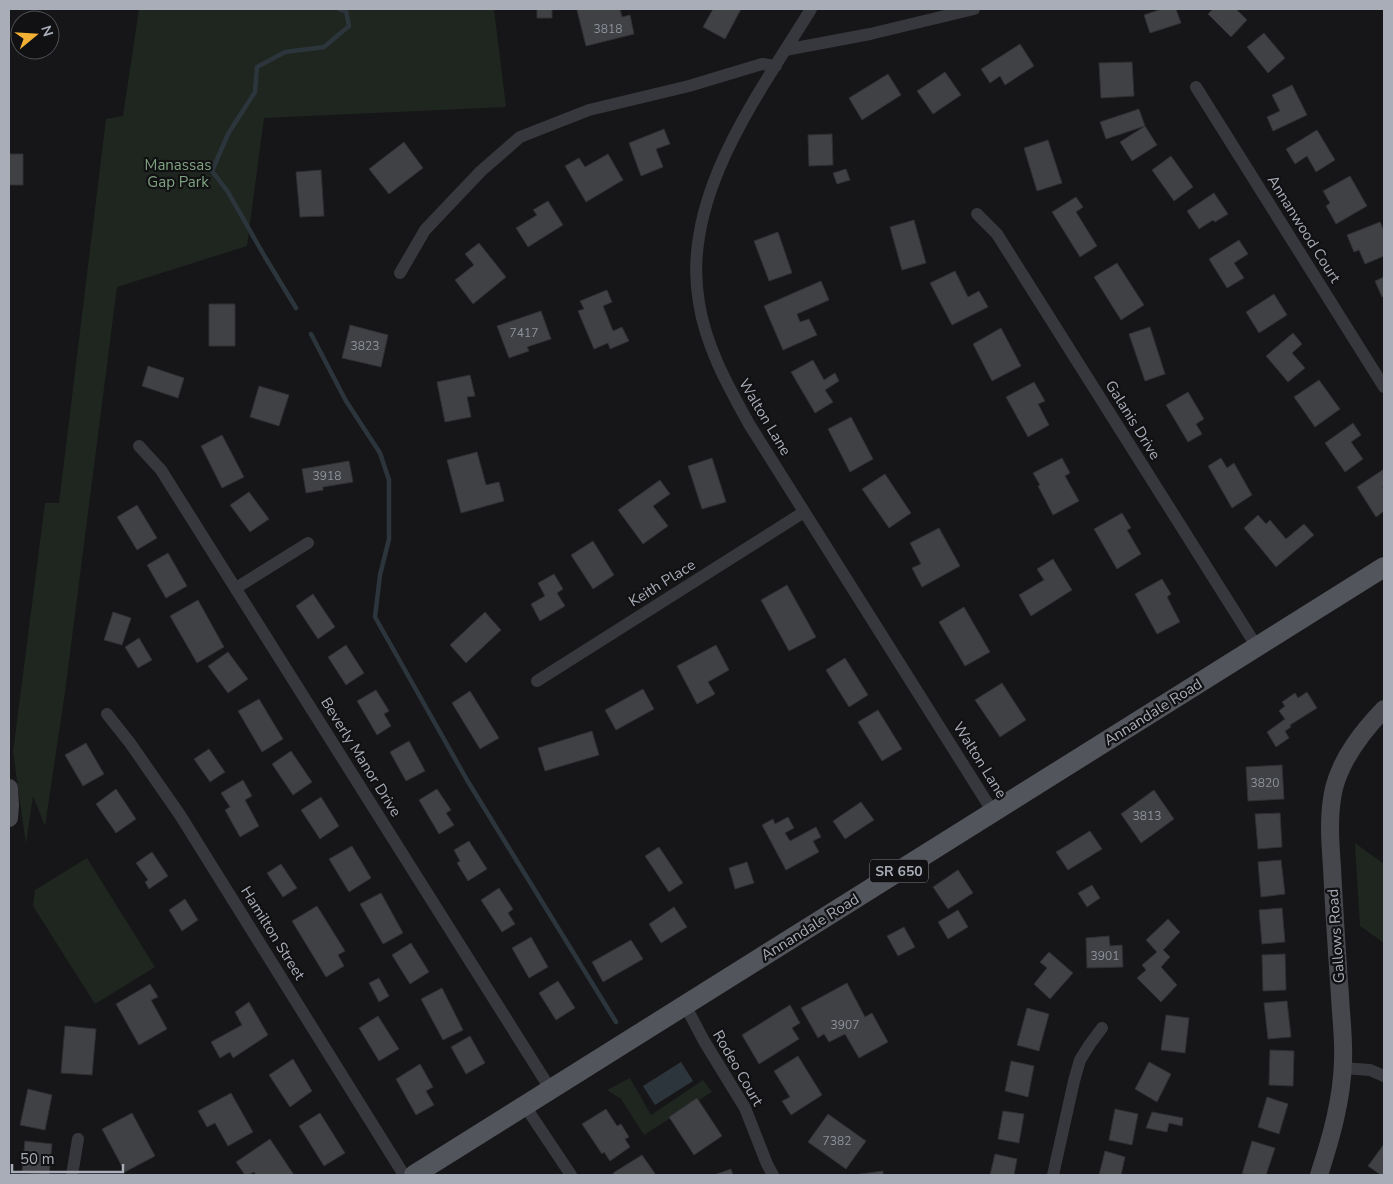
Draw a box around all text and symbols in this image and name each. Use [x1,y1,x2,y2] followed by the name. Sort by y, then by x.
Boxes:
[10,10,60,60] north arrow
[594,21,622,37] house number: 3818
[36,23,58,39] text: N
[145,155,211,192] park label: Manassas Gap Park
[1263,171,1346,287] street label: Annanwood Court
[510,325,538,341] house number: 7417
[351,338,379,354] house number: 3823
[734,375,796,459] street label: Walton Lane
[1101,377,1165,463] street label: Galanis Drive
[313,468,341,484] house number: 3918
[625,555,699,611] street label: Keith Place
[1100,674,1206,750] street label: Annandale Road
[316,693,406,821] street label: Beverly Manor Drive
[949,718,1011,802] street label: Walton Lane
[1251,775,1279,791] house number: 3820
[1133,808,1161,824] house number: 3813
[870,859,928,882] road number: SR 650
[236,882,310,984] street label: Hamilton Street
[1323,888,1349,984] street label: Gallows Road
[757,889,863,965] street label: Annandale Road
[1091,948,1119,964] house number: 3901
[831,1017,859,1033] house number: 3907
[708,1026,768,1110] street label: Rodeo Court
[823,1133,851,1149] house number: 7382
[12,1142,124,1174] scale bar
[20,1149,55,1169] text: 50 m

